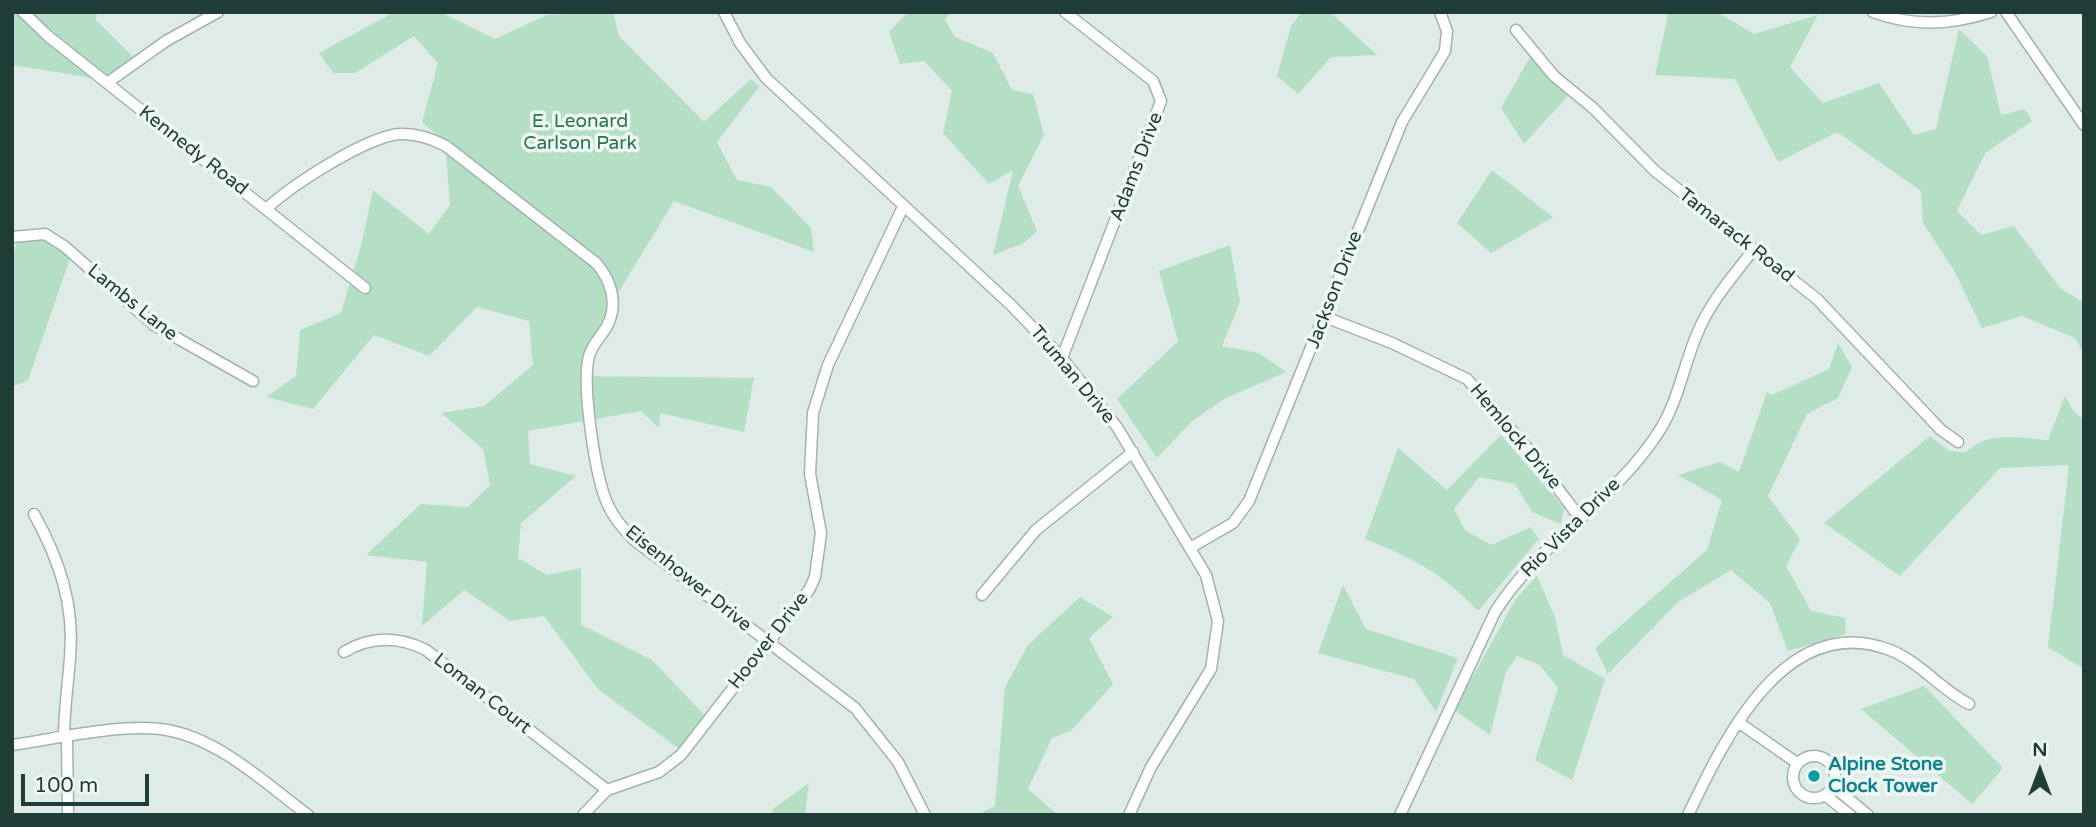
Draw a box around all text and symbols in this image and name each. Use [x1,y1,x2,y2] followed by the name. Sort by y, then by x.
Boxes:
[134,101,252,201] street label: Kennedy Road
[1106,109,1168,225] street label: Adams Drive
[523,111,637,155] park label: E. Leonard Carlson Park
[1674,184,1798,288] street label: Tamarack Road
[1302,228,1368,352] street label: Jackson Drive
[82,260,182,346] street label: Lambs Lane
[1024,321,1120,429] street label: Truman Drive
[1464,380,1566,494] street label: Hemlock Drive
[1517,474,1625,582] street label: Rio Vista Drive
[620,521,756,637] street label: Eisenhower Drive
[724,588,814,694] street label: Hoover Drive
[429,649,535,739] street label: Loman Court
[2005,736,2075,806] north arrow
[2032,739,2048,761] text: N
[1828,754,1943,798] place label: Alpine Stone Clock Tower
[24,760,152,804] scale bar
[1806,768,1822,784] marker: Alpine Stone Clock Tower
[34,773,98,798] text: 100 m

